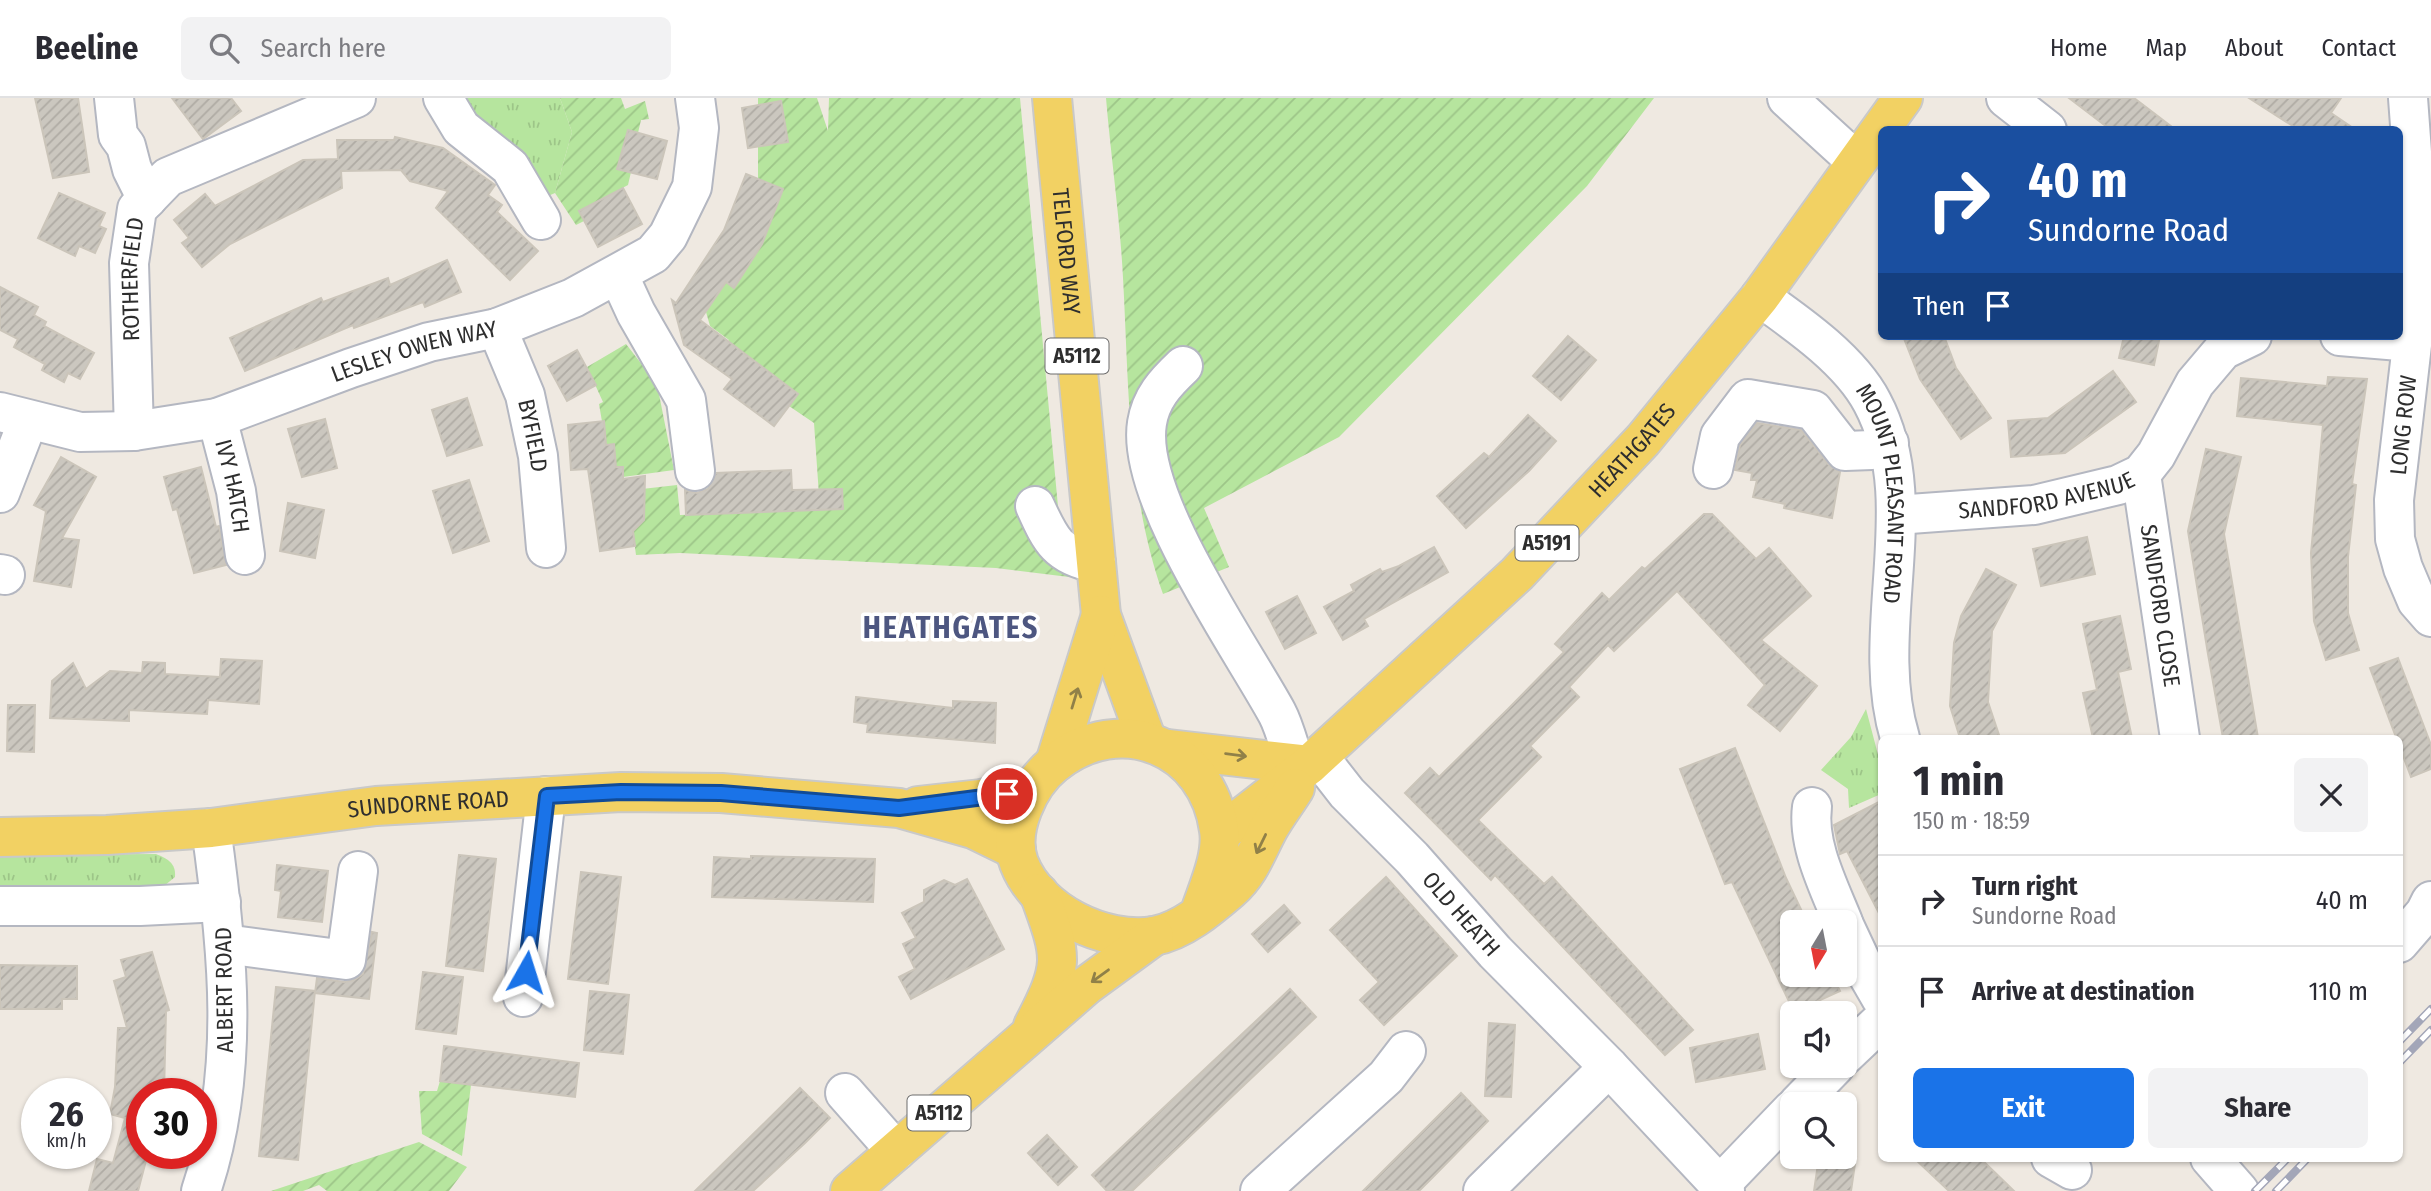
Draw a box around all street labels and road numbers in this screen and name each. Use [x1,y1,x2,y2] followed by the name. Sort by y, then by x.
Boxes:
[1047,187,1087,316] street label: TELFORD WAY
[115,215,150,342] street label: ROTHERFIELD
[327,314,500,388] street label: LESLEY OWEN WAY
[1046,338,1108,374] road number: A5112
[2384,374,2422,476] street label: LONG ROW
[1850,378,1910,605] street label: MOUNT PLEASANT ROAD
[512,396,553,473] street label: BYFIELD
[1582,397,1681,503] street label: HEATHGATES
[209,436,256,535] street label: IVY HATCH
[1957,465,2139,524] street label: SANDFORD AVENUE
[2135,523,2186,689] street label: SANDFORD CLOSE
[1516,526,1578,560] road number: A5191
[346,784,510,824] street label: SUNDORNE ROAD
[1416,866,1506,962] street label: OLD HEATH
[209,927,239,1053] street label: ALBERT ROAD
[908,1096,970,1130] road number: A5112

